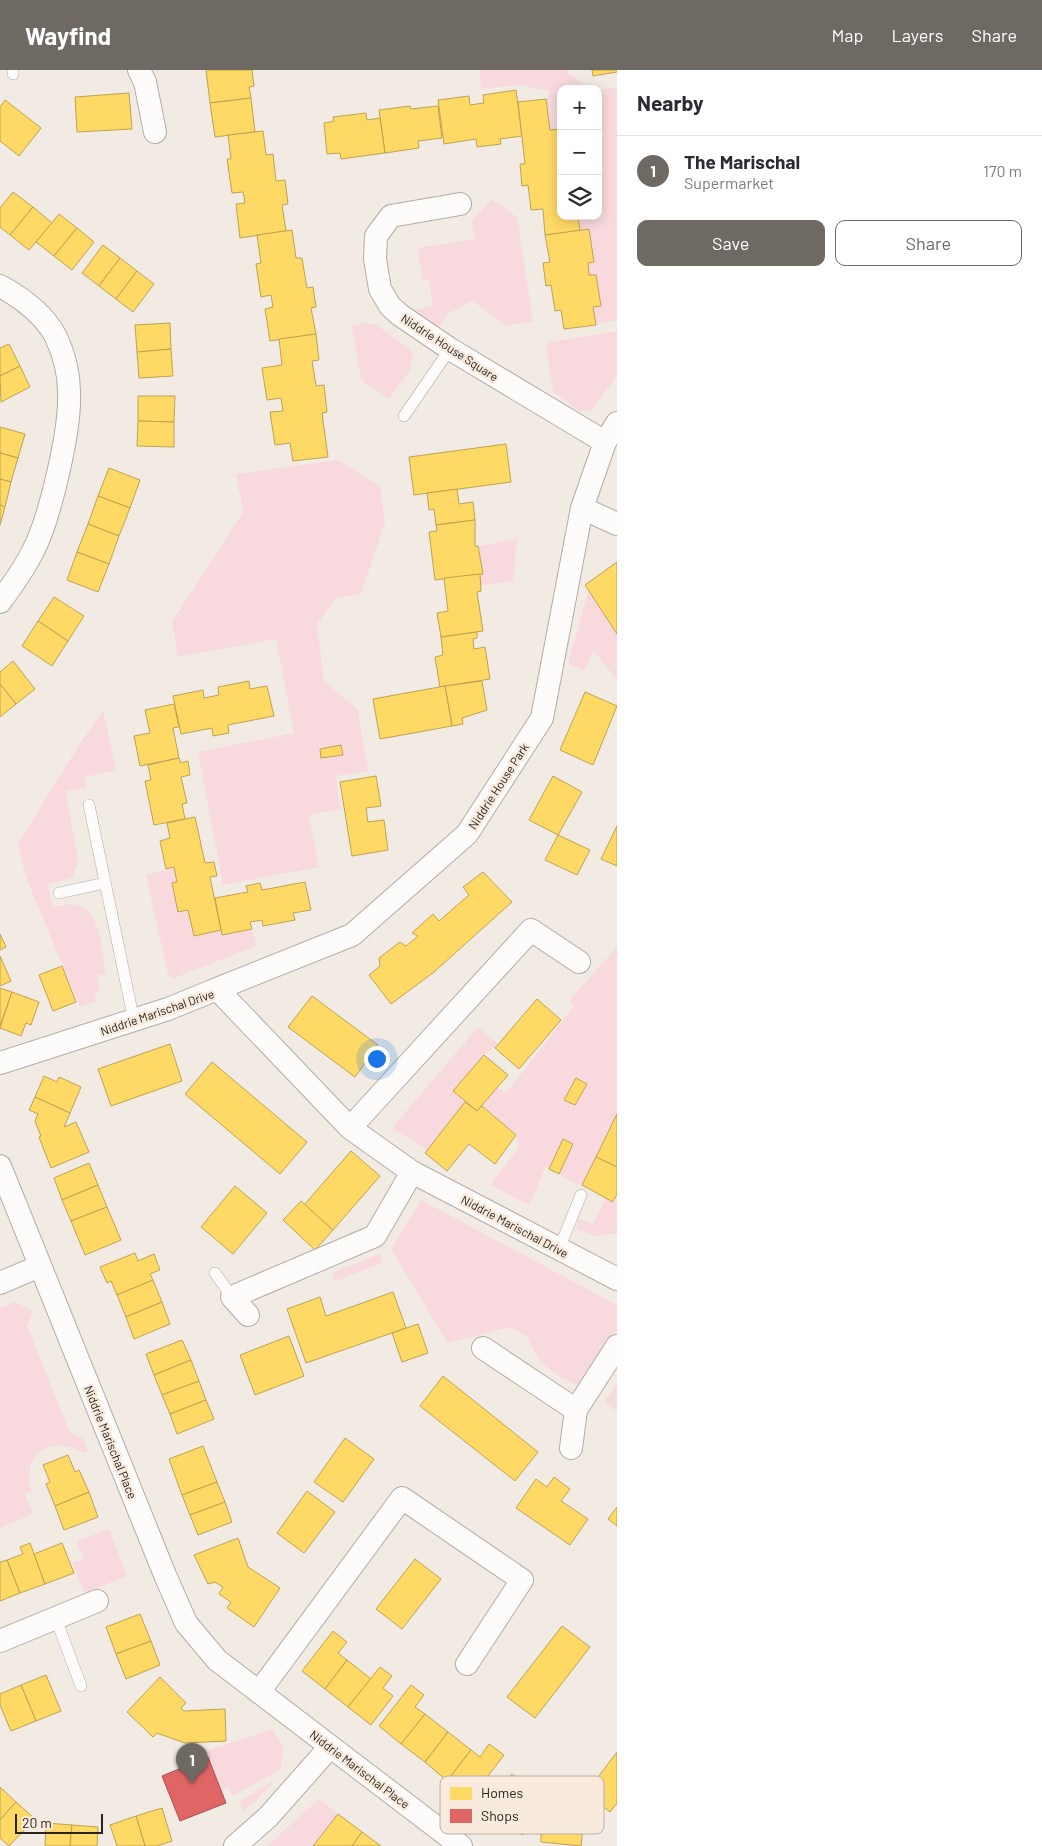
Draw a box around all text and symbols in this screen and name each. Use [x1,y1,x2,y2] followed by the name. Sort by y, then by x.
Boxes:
[25,21,111,50] text: Wayfind
[831,24,863,46] text: Map
[891,24,944,46] text: Layers
[972,24,1017,46] text: Share
[557,85,602,220] map controls
[557,85,602,130] button: +
[637,90,703,115] text: Nearby
[557,130,602,175] button: −
[684,150,800,173] text: The Marischal
[650,161,656,180] text: 1
[983,161,1022,180] text: 170 m
[684,173,774,192] text: Supermarket
[557,175,602,220] button: layers
[637,220,825,266] button: Save
[835,220,1022,266] button: Share
[399,310,501,384] street label: Niddrie House Square
[465,740,531,832] street label: Niddrie House Park
[98,986,216,1038] street label: Niddrie Marischal Drive
[364,1046,390,1072] your location
[459,1192,571,1260] street label: Niddrie Marischal Drive
[82,1383,140,1501] street label: Niddrie Marischal Place
[307,1727,413,1811] street label: Niddrie Marischal Place
[176,1743,208,1784] pin: 1
[440,1776,604,1834] legend
[481,1784,524,1801] text: Homes
[481,1807,519,1824] text: Shops
[15,1811,102,1834] scale bar
[22,1814,52,1831] text: 20 m

